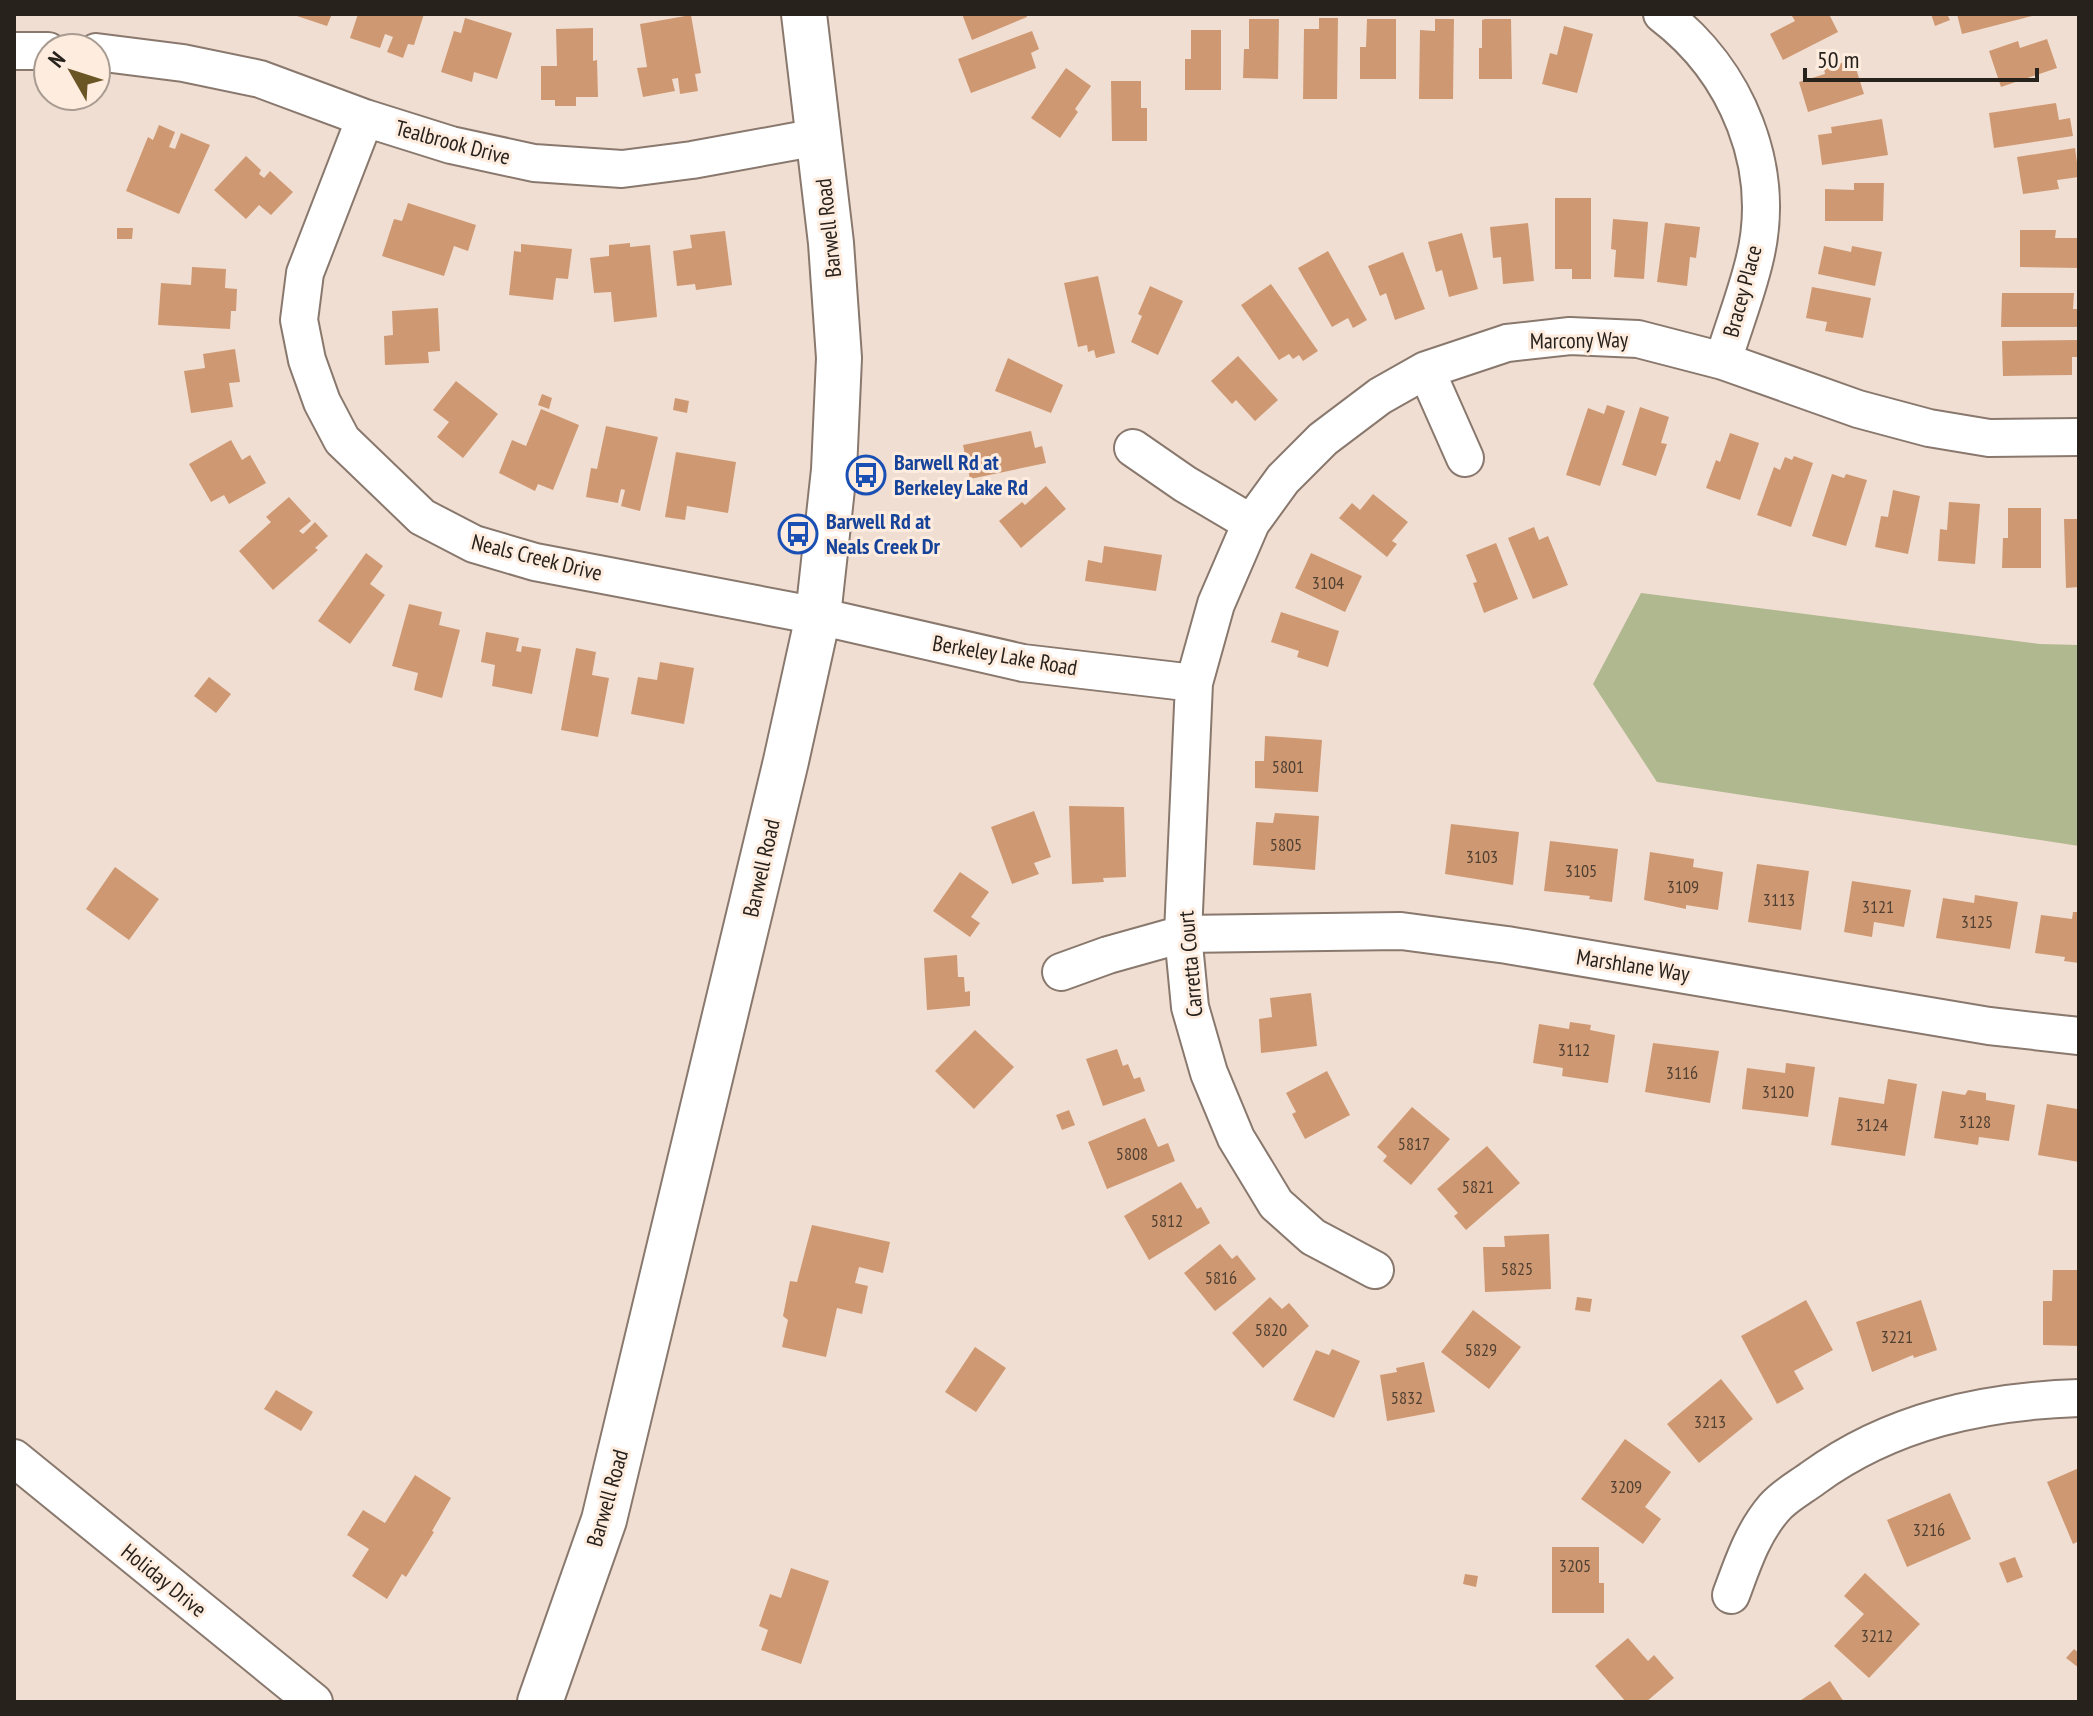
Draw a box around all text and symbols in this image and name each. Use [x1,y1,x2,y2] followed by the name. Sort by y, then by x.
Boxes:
[32,32,112,112] north arrow
[1805,32,2037,82] scale bar
[1817,44,1859,75] text: 50 m
[42,46,71,73] text: N
[392,113,514,171] street label: Tealbrook Drive
[809,177,847,279] street label: Barwell Road
[1716,242,1768,340] street label: Bracey Place
[1529,325,1629,355] street label: Marcony Way
[894,448,1028,501] place label: Barwell Rd at Berkeley Lake Rd
[845,454,887,496] bus stop icon: Barwell Rd at Berkeley Lake Rd
[826,507,941,560] place label: Barwell Rd at Neals Creek Dr
[777,513,819,555] bus stop icon: Barwell Rd at Neals Creek Dr
[469,527,605,587] street label: Neals Creek Drive
[1312,571,1344,594] house number: 3104
[931,629,1079,681] street label: Berkeley Lake Road
[1272,755,1304,778] house number: 5801
[736,816,786,920] street label: Barwell Road
[1270,833,1302,856] house number: 5805
[1466,845,1498,868] house number: 3103
[1565,859,1597,882] house number: 3105
[1667,875,1699,898] house number: 3109
[1763,888,1795,911] house number: 3113
[1862,895,1894,918] house number: 3121
[1171,910,1209,1018] street label: Carretta Court
[1961,910,1993,933] house number: 3125
[1574,942,1692,988] street label: Marshlane Way
[1558,1038,1590,1061] house number: 3112
[1666,1061,1698,1084] house number: 3116
[1762,1080,1794,1103] house number: 3120
[1959,1110,1991,1133] house number: 3128
[1856,1113,1888,1136] house number: 3124
[1398,1132,1430,1155] house number: 5817
[1116,1142,1148,1165] house number: 5808
[1462,1175,1494,1198] house number: 5821
[1151,1209,1183,1232] house number: 5812
[1501,1257,1533,1280] house number: 5825
[1205,1266,1237,1289] house number: 5816
[1255,1318,1287,1341] house number: 5820
[1881,1325,1913,1348] house number: 3221
[1465,1338,1497,1361] house number: 5829
[1391,1386,1423,1409] house number: 5832
[1694,1410,1726,1433] house number: 3213
[580,1446,634,1550] street label: Barwell Road
[1610,1475,1642,1498] house number: 3209
[1913,1518,1945,1541] house number: 3216
[116,1537,212,1623] street label: Holiday Drive
[1559,1554,1591,1577] house number: 3205
[1861,1624,1893,1647] house number: 3212

